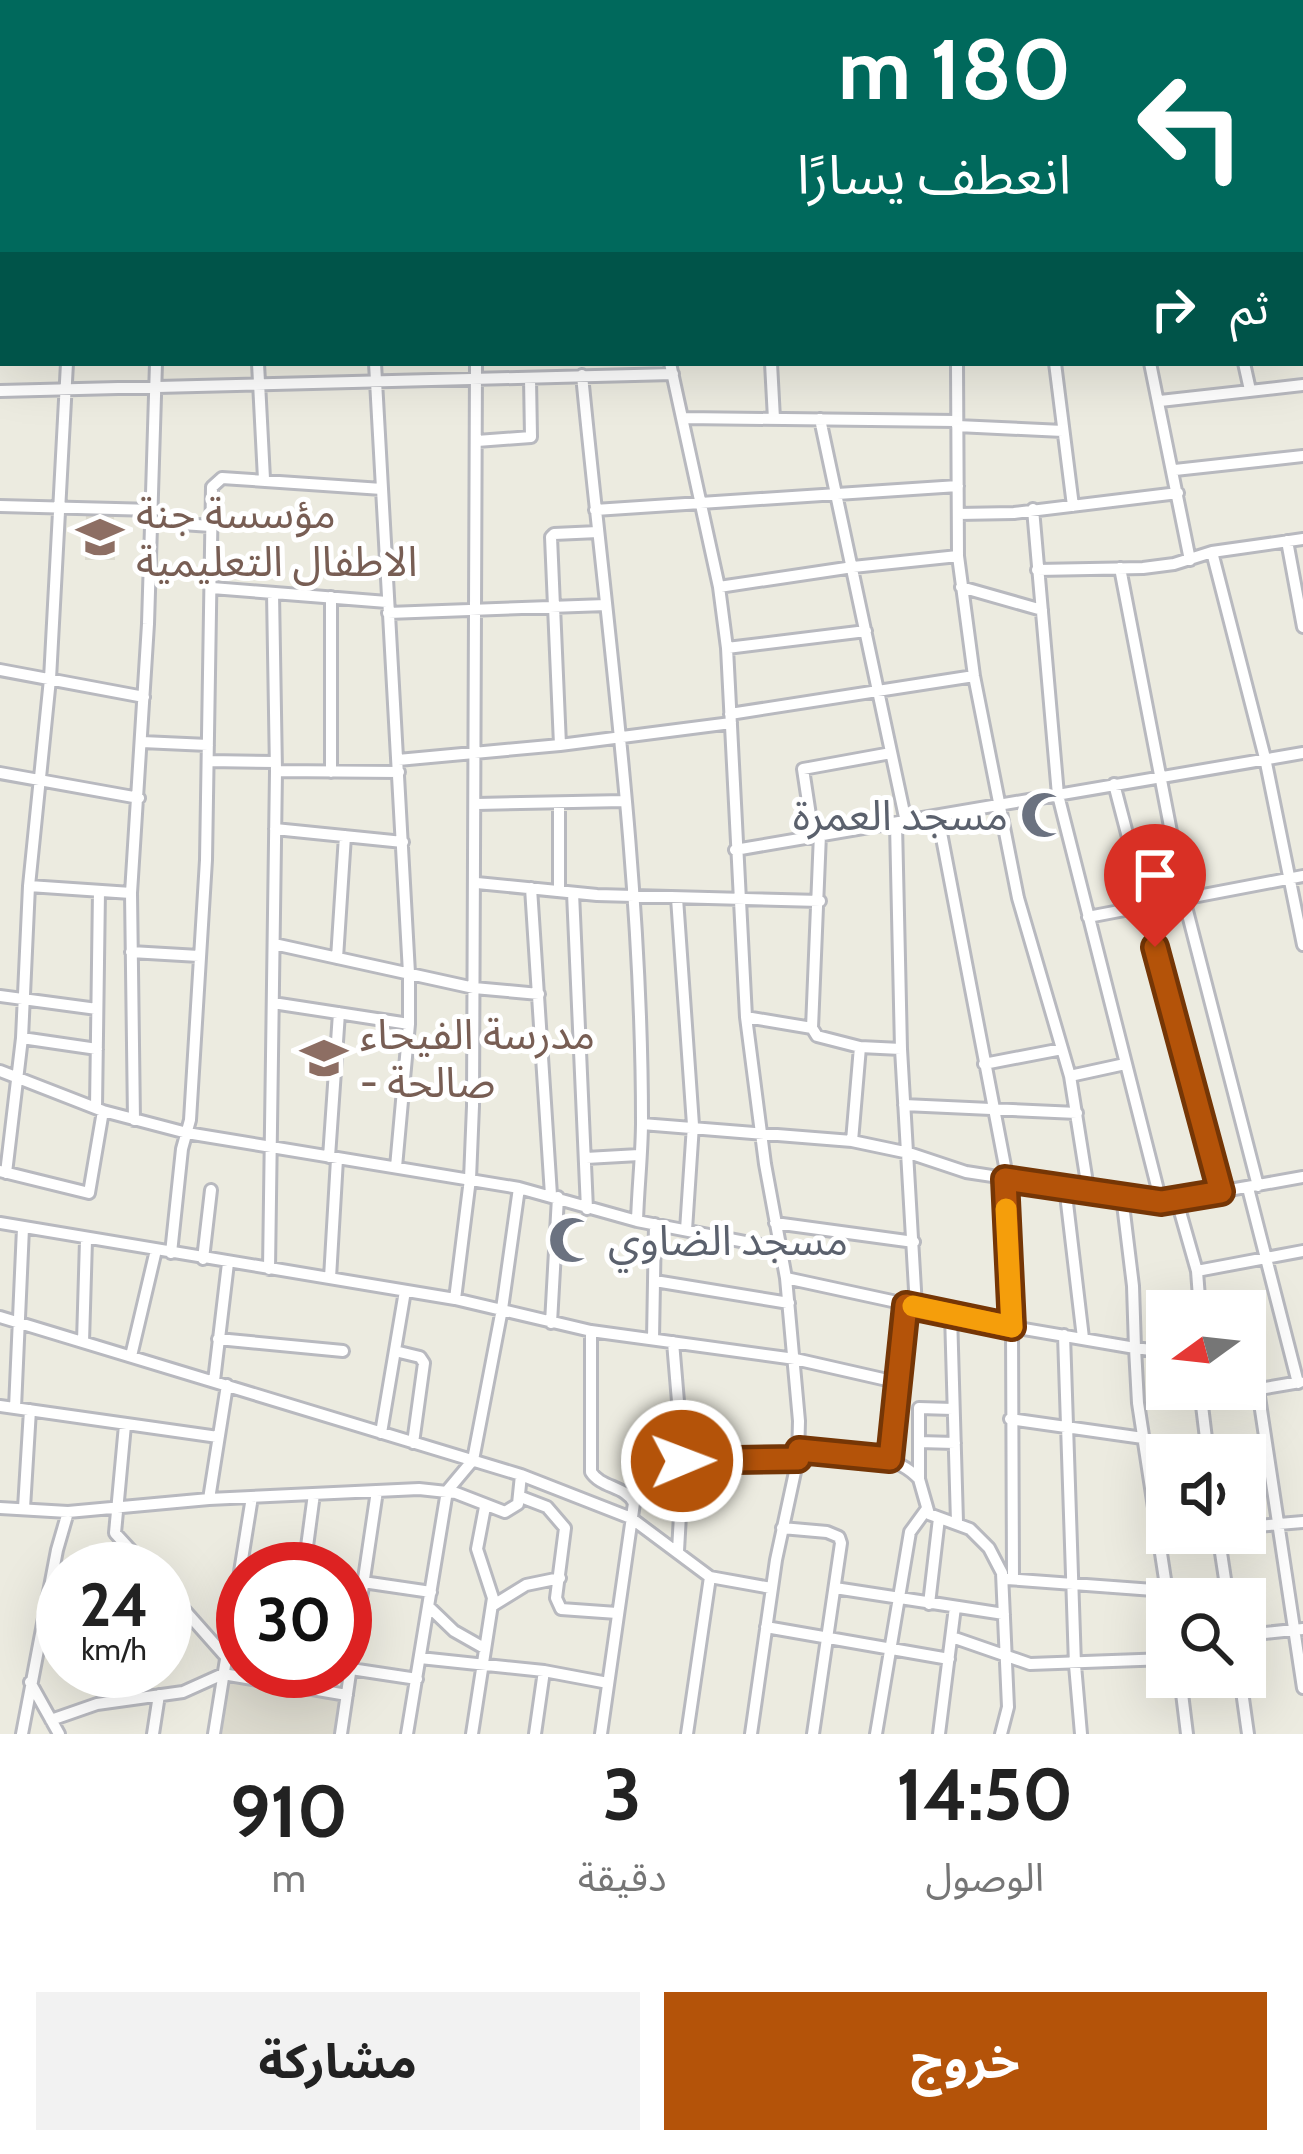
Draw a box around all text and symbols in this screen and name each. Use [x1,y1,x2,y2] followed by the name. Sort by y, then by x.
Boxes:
[838,18,1071,120] text: 180 m
[1113,48,1269,204] icon: left
[797,142,1071,208] text: انعطف يسارًا
[1140,276,1206,342] icon: right
[1230,281,1269,335] text: ثم
[136,487,418,587] place label: مؤسسة جنة الاطفال التعليمية
[75,512,125,562] school or university icon: مؤسسة جنة الاطفال التعليمية
[793,789,1008,841] place label: مسجد العمرة
[1019,790,1069,840] mosque icon: مسجد العمرة
[1104,824,1206,947] pin
[1122,842,1188,908] icon: arrive
[360,1008,595,1108] place label: مدرسة الفيحاء - صالحة
[299,1033,349,1083] school or university icon: مدرسة الفيحاء - صالحة
[608,1214,848,1273] place label: مسجد الضاوي
[547,1215,597,1265] mosque icon: مسجد الضاوي
[1146,1290,1266,1410] north arrow
[1146,1290,1266,1698] map controls
[619,1398,745,1524] position arrow
[1146,1434,1266,1554] button: sound
[216,1542,372,1698] speed limit sign: 30
[80,1568,149,1641] text: 24
[1146,1578,1266,1698] button: search
[81,1631,147,1668] text: km/h
[603,1751,641,1838] text: 3
[896,1751,1073,1838] text: 14:50
[230,1768,348,1855] text: 910
[578,1853,666,1901] text: دقيقة
[925,1853,1044,1901] text: الوصول
[272,1854,306,1902] text: m
[36,1992,640,2130] button: مشاركة
[664,1992,1267,2130] button: خروج

